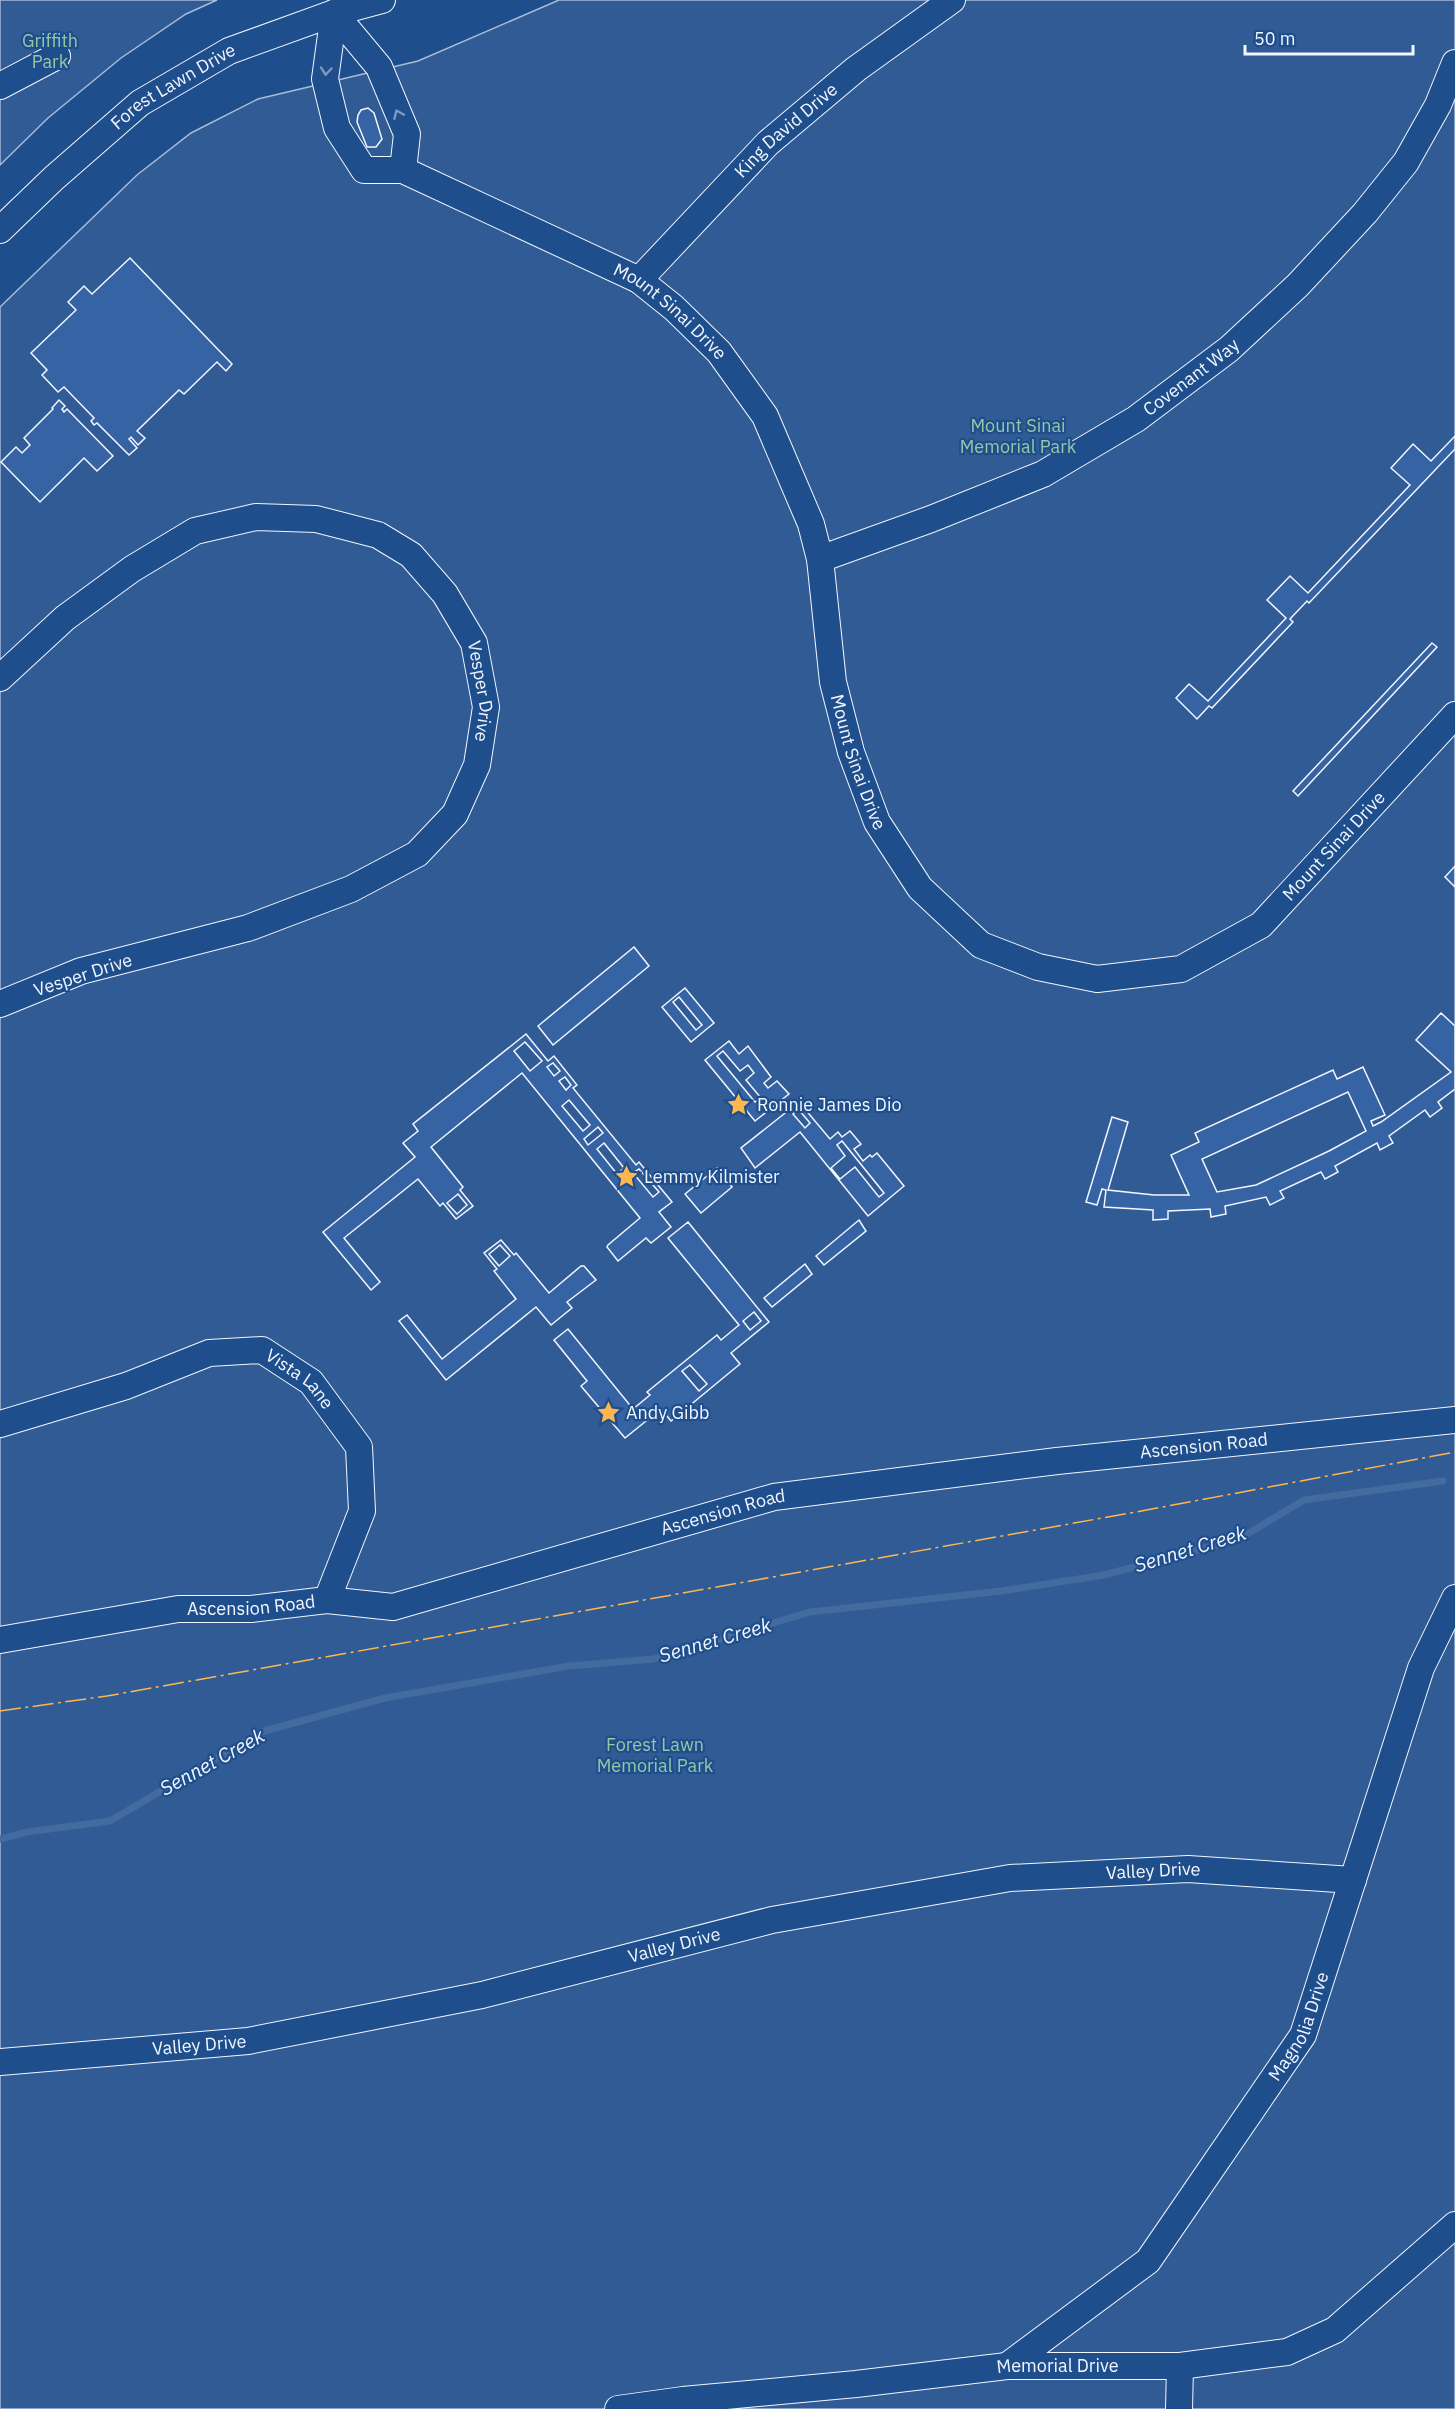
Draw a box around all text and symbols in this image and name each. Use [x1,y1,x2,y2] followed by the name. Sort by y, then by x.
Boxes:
[1245,18,1413,56] scale bar
[1254,27,1296,50] text: 50 m
[22,29,78,73] park label: Griffith Park
[106,38,238,134] street label: Forest Lawn Drive
[320,66,333,75] one-way arrow
[729,77,842,182] street label: King David Drive
[393,109,405,120] one-way arrow
[610,258,733,364] street label: Mount Sinai Drive
[1138,333,1244,421] street label: Covenant Way
[960,414,1077,458] park label: Mount Sinai Memorial Park
[463,639,499,744] street label: Vesper Drive
[826,692,891,834] street label: Mount Sinai Drive
[1277,786,1390,905] street label: Mount Sinai Drive
[31,948,135,1001] street label: Vesper Drive
[726,1092,752,1118] place icon: Ronnie James Dio
[757,1093,901,1116] place label: Ronnie James Dio
[613,1164,639,1190] place icon: Lemmy Kilmister
[644,1165,780,1188] place label: Lemmy Kilmister
[261,1343,339,1414] street label: Vista Lane
[595,1400,621,1426] place icon: Andy Gibb
[626,1401,709,1424] place label: Andy Gibb
[1139,1427,1269,1463] street label: Ascension Road
[658,1484,787,1540] street label: Ascension Road
[1131,1519,1250,1578] water label: Sennet Creek
[187,1589,317,1620] street label: Ascension Road
[656,1610,775,1668] water label: Sennet Creek
[155,1721,269,1801] water label: Sennet Creek
[597,1733,714,1777] park label: Forest Lawn Memorial Park
[1105,1857,1201,1884] street label: Valley Drive
[626,1922,723,1968] street label: Valley Drive
[1263,1969,1334,2085] street label: Magnolia Drive
[151,2029,247,2060] street label: Valley Drive
[995,2354,1119,2378] street label: Memorial Drive

